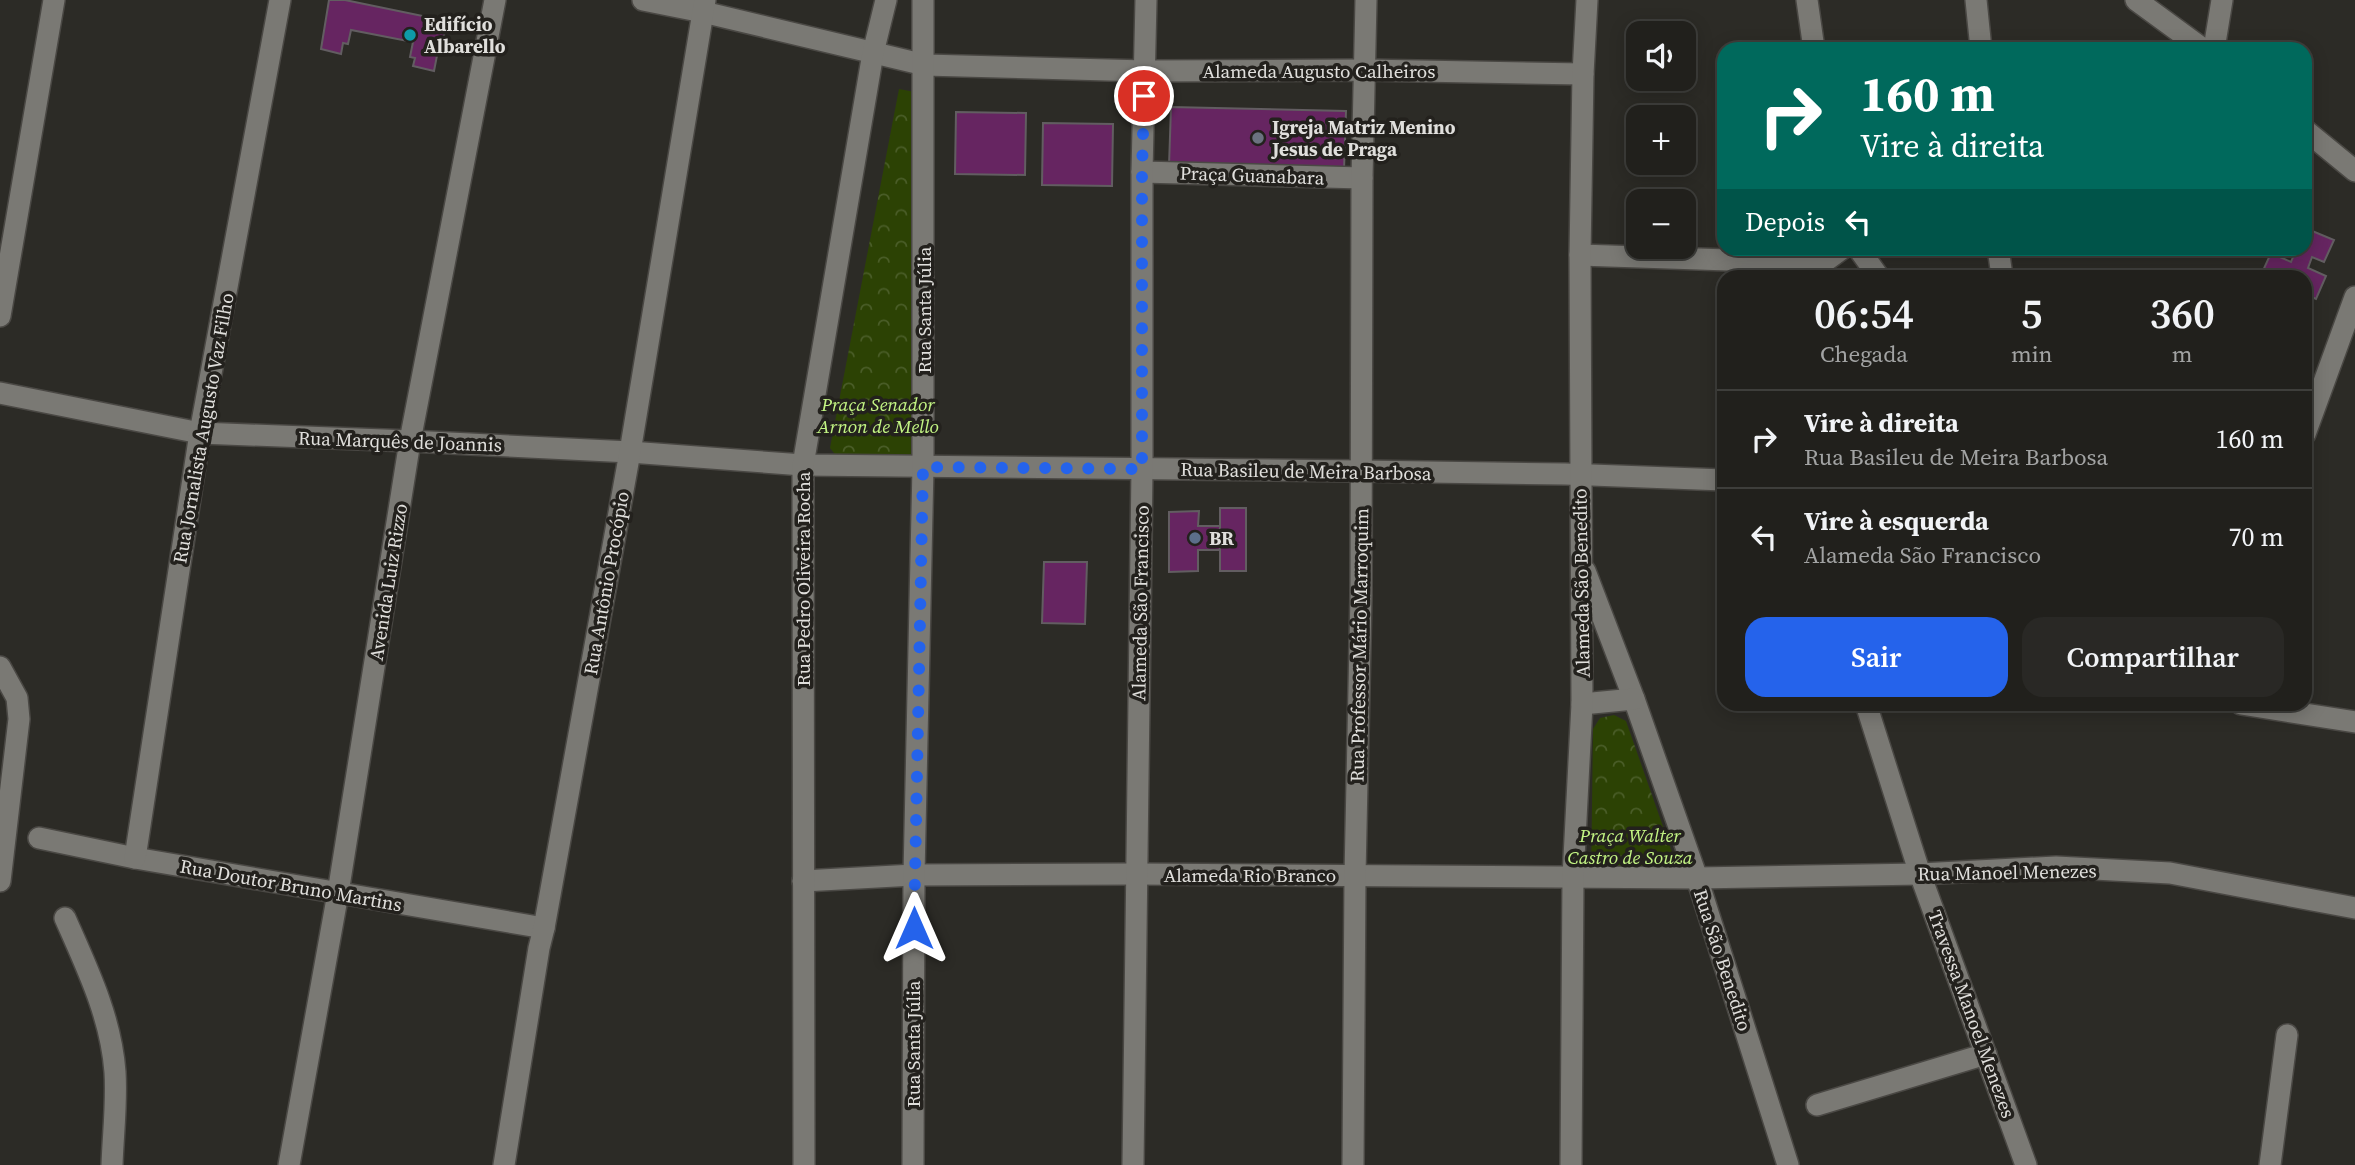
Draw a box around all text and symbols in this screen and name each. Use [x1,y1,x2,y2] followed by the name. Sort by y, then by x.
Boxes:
[424,11,506,59] place label: Edifício Albarello
[1626,21,1696,259] map controls
[1626,21,1696,91] button: sound
[402,27,418,43] marker: Edifício Albarello
[1202,58,1436,84] street label: Alameda Augusto Calheiros
[1860,60,1995,127] text: 160 m
[1114,66,1174,126] pin
[1745,70,1836,161] icon: right
[1125,77,1163,115] icon: arrive
[1626,105,1696,175] button: +
[1271,114,1456,162] place label: Igreja Matriz Menino Jesus de Praga
[1860,124,2044,168] text: Vire à direita
[1250,130,1266,146] marker: Igreja Matriz Menino Jesus de Praga
[1179,159,1325,191] street label: Praça Guanabara
[1626,189,1696,259] button: −
[1839,203,1877,241] icon: left
[1745,204,1825,240] text: Depois
[911,246,937,373] street label: Rua Santa Júlia
[1814,284,1914,342] text: 06:54
[2021,284,2043,342] text: 5
[2149,284,2215,342] text: 360
[166,291,240,565] street label: Rua Jornalista Augusto Vaz Filho
[1820,338,1908,370] text: Chegada
[2011,338,2052,370] text: min
[2172,338,2193,370] text: m
[816,391,939,439] park label: Praça Senador Arnon de Mello
[1804,405,1959,441] text: Vire à direita
[1745,420,1783,458] icon: right
[2216,421,2284,457] text: 160 m
[298,424,502,458] street label: Rua Marquês de Joannis
[1804,441,2108,473] text: Rua Basileu de Meira Barbosa
[1180,456,1432,486] street label: Rua Basileu de Meira Barbosa
[790,471,816,687] street label: Rua Pedro Oliveira Rocha
[1566,488,1596,678] street label: Alameda São Benedito
[577,489,635,677] street label: Rua Antônio Procópio
[363,502,413,662] street label: Avenida Luiz Rizzo
[1804,503,1989,539] text: Vire à esquerda
[1125,505,1155,701] street label: Alameda São Francisco
[1344,508,1374,782] street label: Rua Professor Mário Marroquim
[1745,518,1783,556] icon: left
[2229,519,2284,555] text: 70 m
[1209,525,1234,551] place label: BR
[1187,530,1203,546] marker: BR
[1804,539,2041,571] text: Alameda São Francisco
[1745,617,2008,697] button: Sair
[2022,617,2284,697] button: Compartilhar
[1567,822,1693,870] park label: Praça Walter Castro de Souza
[178,853,404,917] street label: Rua Doutor Bruno Martins
[1917,857,2097,887] street label: Rua Manoel Menezes
[1164,862,1336,888] street label: Alameda Rio Branco
[1688,886,1758,1034] street label: Rua São Benedito
[877,891,951,965] position arrow
[1922,906,2022,1122] street label: Travessa Manoel Menezes
[900,980,926,1107] street label: Rua Santa Júlia

